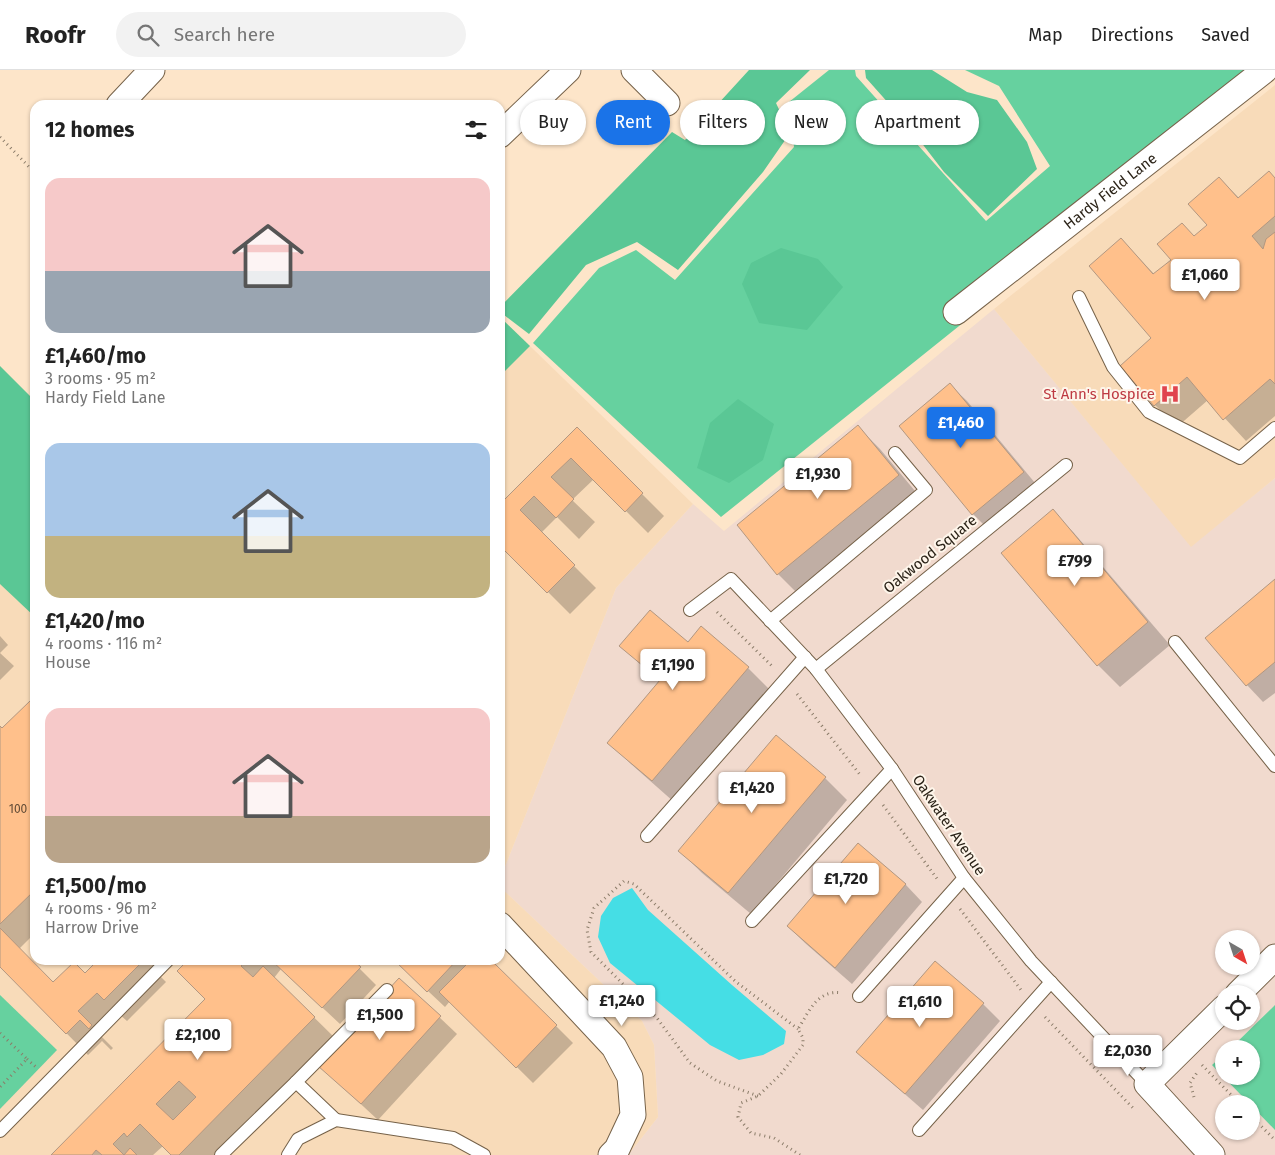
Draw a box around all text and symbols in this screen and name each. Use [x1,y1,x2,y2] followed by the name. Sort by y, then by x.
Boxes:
[116,12,466,57] search box
[25,21,86,49] text: Roofr
[134,21,162,49] icon: search
[174,23,275,46] text: Search here
[1028,24,1063,46] text: Map
[1091,24,1173,46] text: Directions
[1201,24,1250,46] text: Saved
[520,100,586,145] chip: Buy
[596,100,670,145] chip: Rent
[680,100,765,145] chip: Filters
[775,100,846,145] chip: New
[856,100,979,145] chip: Apartment
[462,116,490,144] icon: filters
[45,117,134,143] text: 12 homes
[1060,149,1160,233] street label: Hardy Field Lane
[223,211,313,301] icon: home
[1164,258,1246,301] pin: £1,060
[1182,265,1228,284] text: £1,060
[45,343,146,369] text: £1,460/mo
[45,369,156,388] text: 3 rooms · 95 m²
[1159,383,1181,405] hospital icon: St Ann's Hospice
[1043,385,1155,403] place label: St Ann's Hospice
[45,388,166,407] text: Hardy Field Lane
[920,406,1002,449] pin: £1,460
[938,413,984,432] text: £1,460
[777,458,859,500] pin: £1,930
[795,464,841,483] text: £1,930
[223,476,313,566] icon: home
[880,511,980,597] street label: Oakwood Square
[1045,544,1105,587] pin: £799
[1058,551,1092,570] text: £799
[45,608,145,634] text: £1,420/mo
[45,634,162,653] text: 4 rooms · 116 m²
[632,648,714,691] pin: £1,190
[45,653,91,672] text: House
[651,655,695,674] text: £1,190
[223,741,313,831] icon: home
[909,771,989,879] street label: Oakwater Avenue
[711,772,793,814] pin: £1,420
[729,778,775,797] text: £1,420
[9,802,28,816] house number: 100
[805,862,887,905] pin: £1,720
[824,869,868,888] text: £1,720
[45,873,147,899] text: £1,500/mo
[45,899,157,918] text: 4 rooms · 96 m²
[45,918,139,937] text: Harrow Drive
[1215,930,1260,975] north arrow
[1215,930,1260,1140] map controls
[581,984,663,1027] pin: £1,240
[1215,985,1260,1030] button: locate
[879,986,961,1028] pin: £1,610
[599,991,645,1010] text: £1,240
[898,992,942,1011] text: £1,610
[339,998,421,1041] pin: £1,500
[357,1005,403,1024] text: £1,500
[157,1018,239,1061] pin: £2,100
[175,1025,221,1044] text: £2,100
[1087,1034,1169,1077] pin: £2,030
[1215,1040,1260,1085] button: +
[1104,1041,1152,1060] text: £2,030
[1215,1095,1260,1140] button: −

